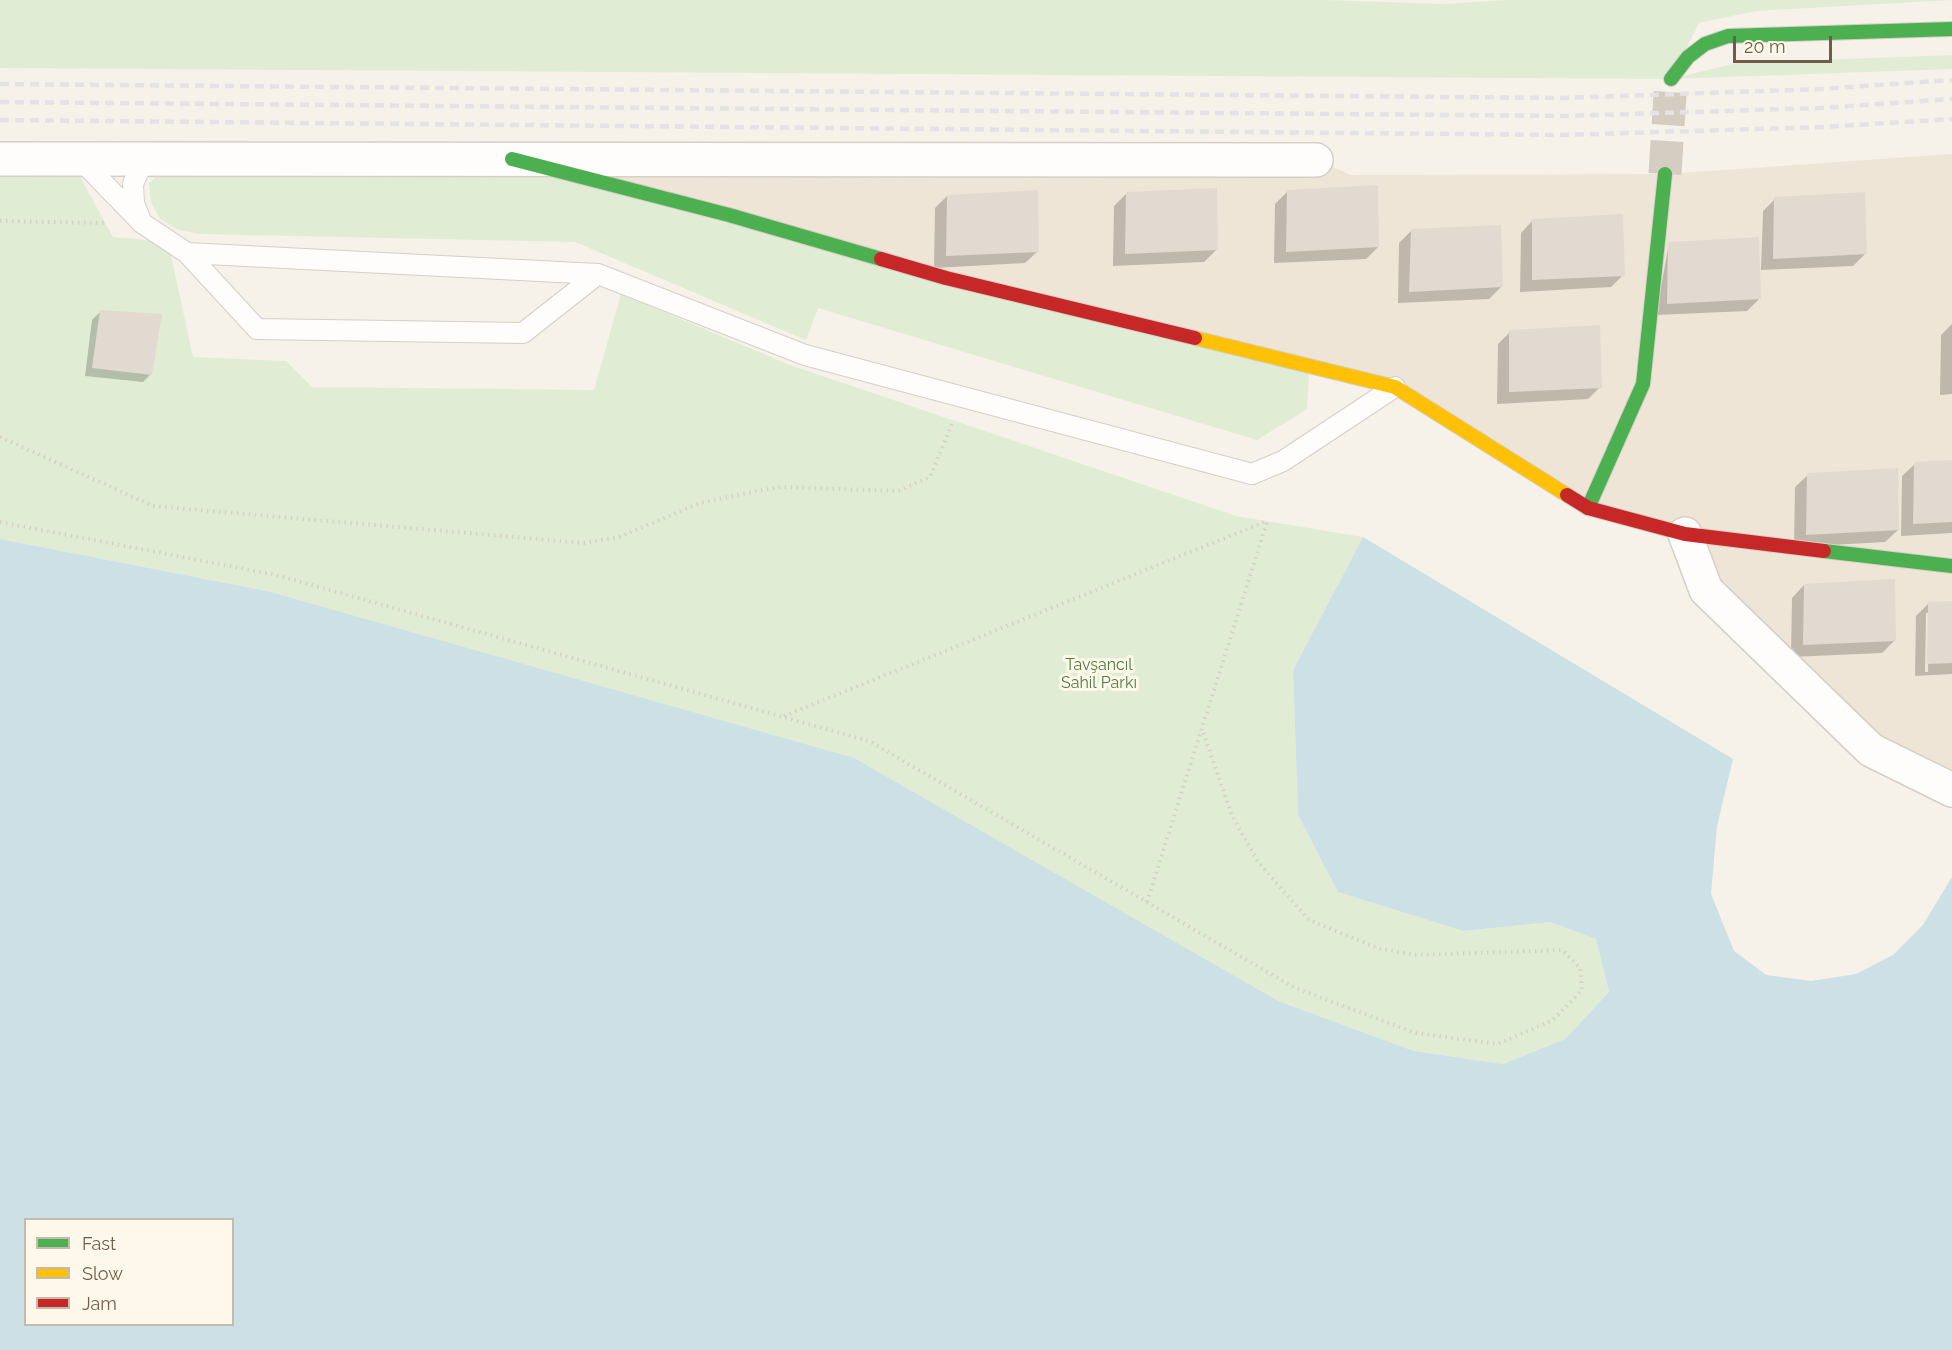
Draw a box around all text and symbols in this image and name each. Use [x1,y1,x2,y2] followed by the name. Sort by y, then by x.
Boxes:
[1736,24,1835,62] scale bar
[1744,36,1786,57] text: 20 m
[1061,655,1137,693] park label: Tavşancıl Sahil Parkı
[24,1218,234,1326] legend
[82,1233,116,1254] text: Fast
[82,1263,123,1284] text: Slow
[82,1293,117,1314] text: Jam

